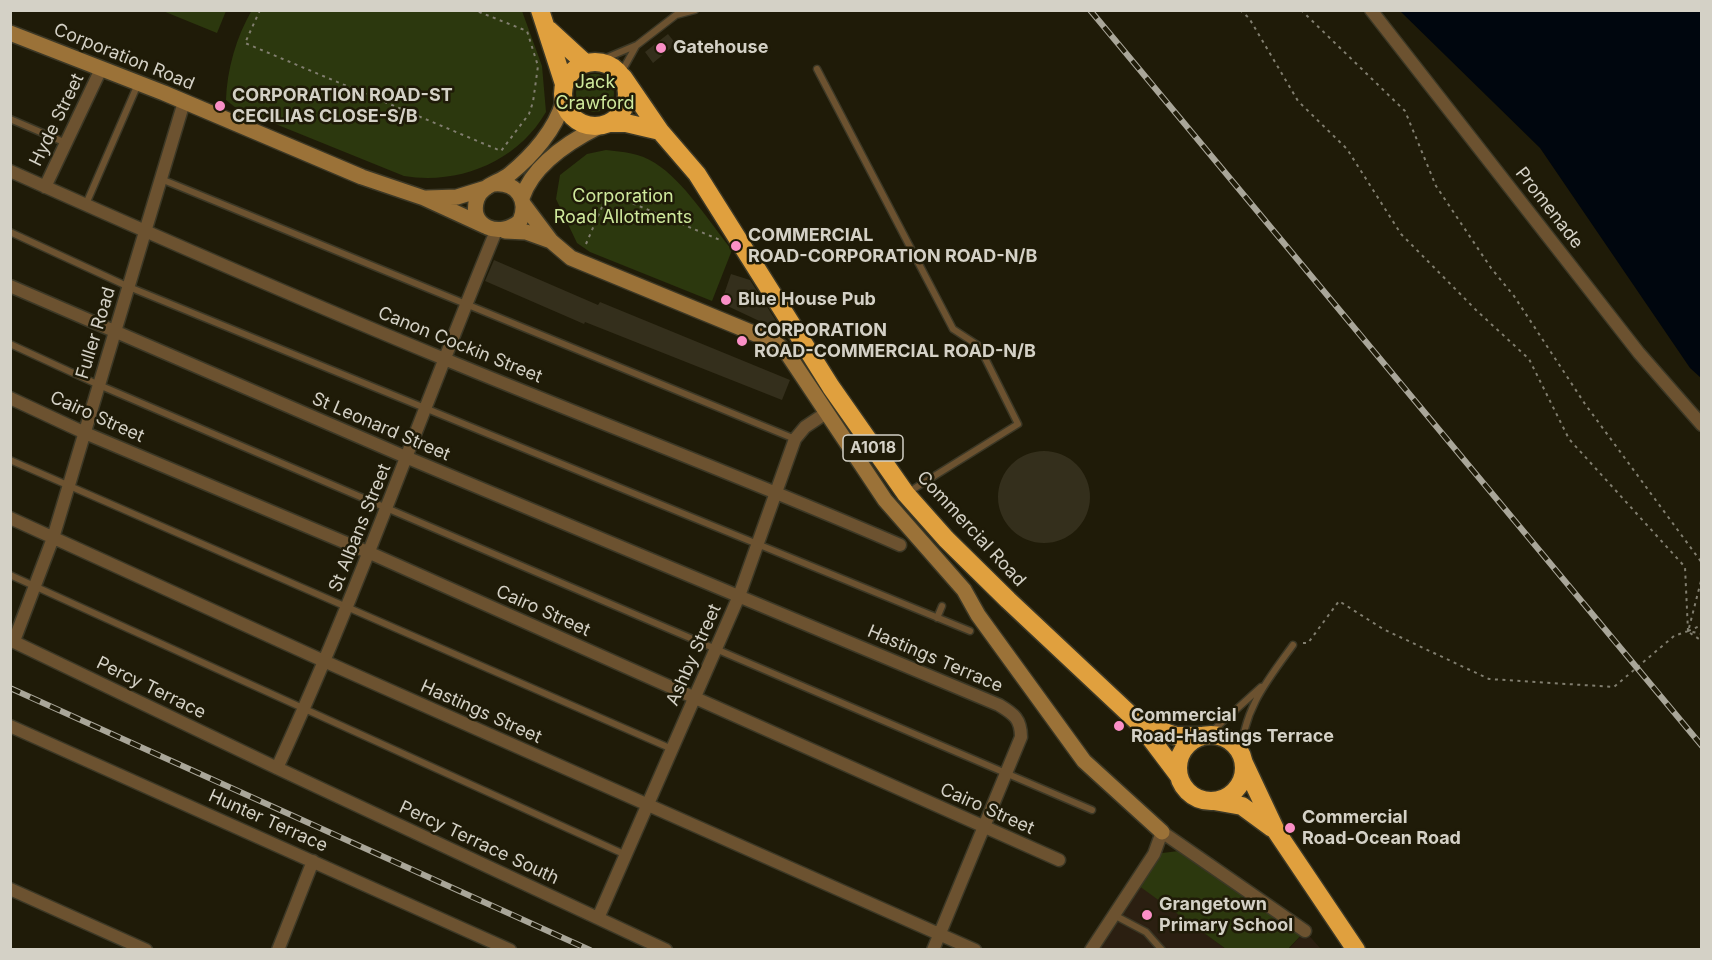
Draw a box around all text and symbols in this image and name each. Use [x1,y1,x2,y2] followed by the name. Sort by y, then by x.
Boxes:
[50,19,198,95] street label: Corporation Road
[673,37,768,59] place label: Gatehouse
[654,41,668,55] marker: Gatehouse
[25,70,89,170] street label: Hyde Street
[555,72,635,115] park label: Jack Crawford
[232,85,453,128] place label: CORPORATION ROAD-ST CECILIAS CLOSE-S/B
[213,99,227,113] marker: CORPORATION ROAD-ST CECILIAS CLOSE-S/B
[1511,163,1587,253] street label: Promenade
[554,186,692,228] park label: Corporation Road Allotments
[748,225,1037,268] place label: COMMERCIAL ROAD-CORPORATION ROAD-N/B
[729,239,743,253] marker: COMMERCIAL ROAD-CORPORATION ROAD-N/B
[72,284,120,382] street label: Fuller Road
[738,289,876,311] place label: Blue House Pub
[719,293,733,307] marker: Blue House Pub
[375,302,545,388] street label: Canon Cockin Street
[754,320,1036,362] place label: CORPORATION ROAD-COMMERCIAL ROAD-N/B
[735,334,749,348] marker: CORPORATION ROAD-COMMERCIAL ROAD-N/B
[47,387,147,447] street label: Cairo Street
[309,388,453,466] street label: St Leonard Street
[843,435,903,461] road number: A1018
[324,461,396,595] street label: St Albans Street
[912,467,1030,591] street label: Commercial Road
[493,581,593,641] street label: Cairo Street
[662,601,726,709] street label: Ashby Street
[864,621,1006,697] street label: Hastings Terrace
[93,652,209,724] street label: Percy Terrace
[417,676,545,748] street label: Hastings Street
[1131,705,1334,748] place label: Commercial Road-Hastings Terrace
[1112,719,1126,733] marker: Commercial Road-Hastings Terrace
[937,779,1037,839] street label: Cairo Street
[205,785,331,857] street label: Hunter Terrace
[396,797,562,889] street label: Percy Terrace South
[1302,807,1461,850] place label: Commercial Road-Ocean Road
[1283,821,1297,835] marker: Commercial Road-Ocean Road
[1159,894,1293,936] place label: Grangetown Primary School
[1140,908,1154,922] marker: Grangetown Primary School

